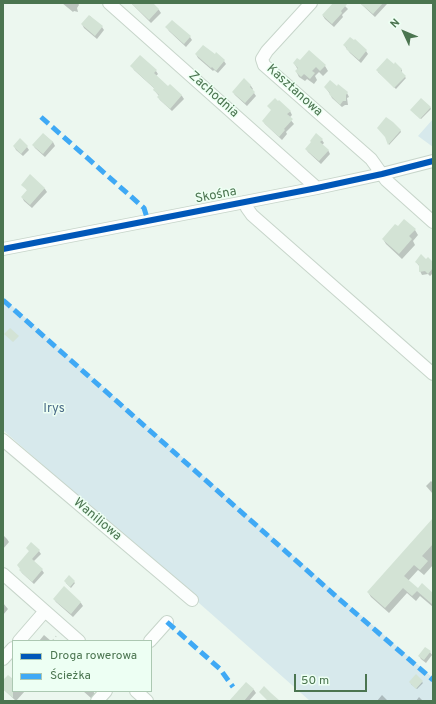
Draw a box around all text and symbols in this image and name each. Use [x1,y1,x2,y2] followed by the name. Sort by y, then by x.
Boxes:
[384,12,424,52] north arrow
[388,16,403,31] text: N
[263,62,325,120] street label: Kasztanowa
[185,69,241,121] street label: Zachodnia
[194,184,238,208] street label: Skośna
[43,401,65,417] park label: Irys
[70,495,124,545] street label: Waniliowa
[12,640,152,692] legend
[50,648,137,664] text: Droga rowerowa
[296,666,369,692] scale bar
[50,668,91,684] text: Ścieżka
[301,673,329,689] text: 50 m

